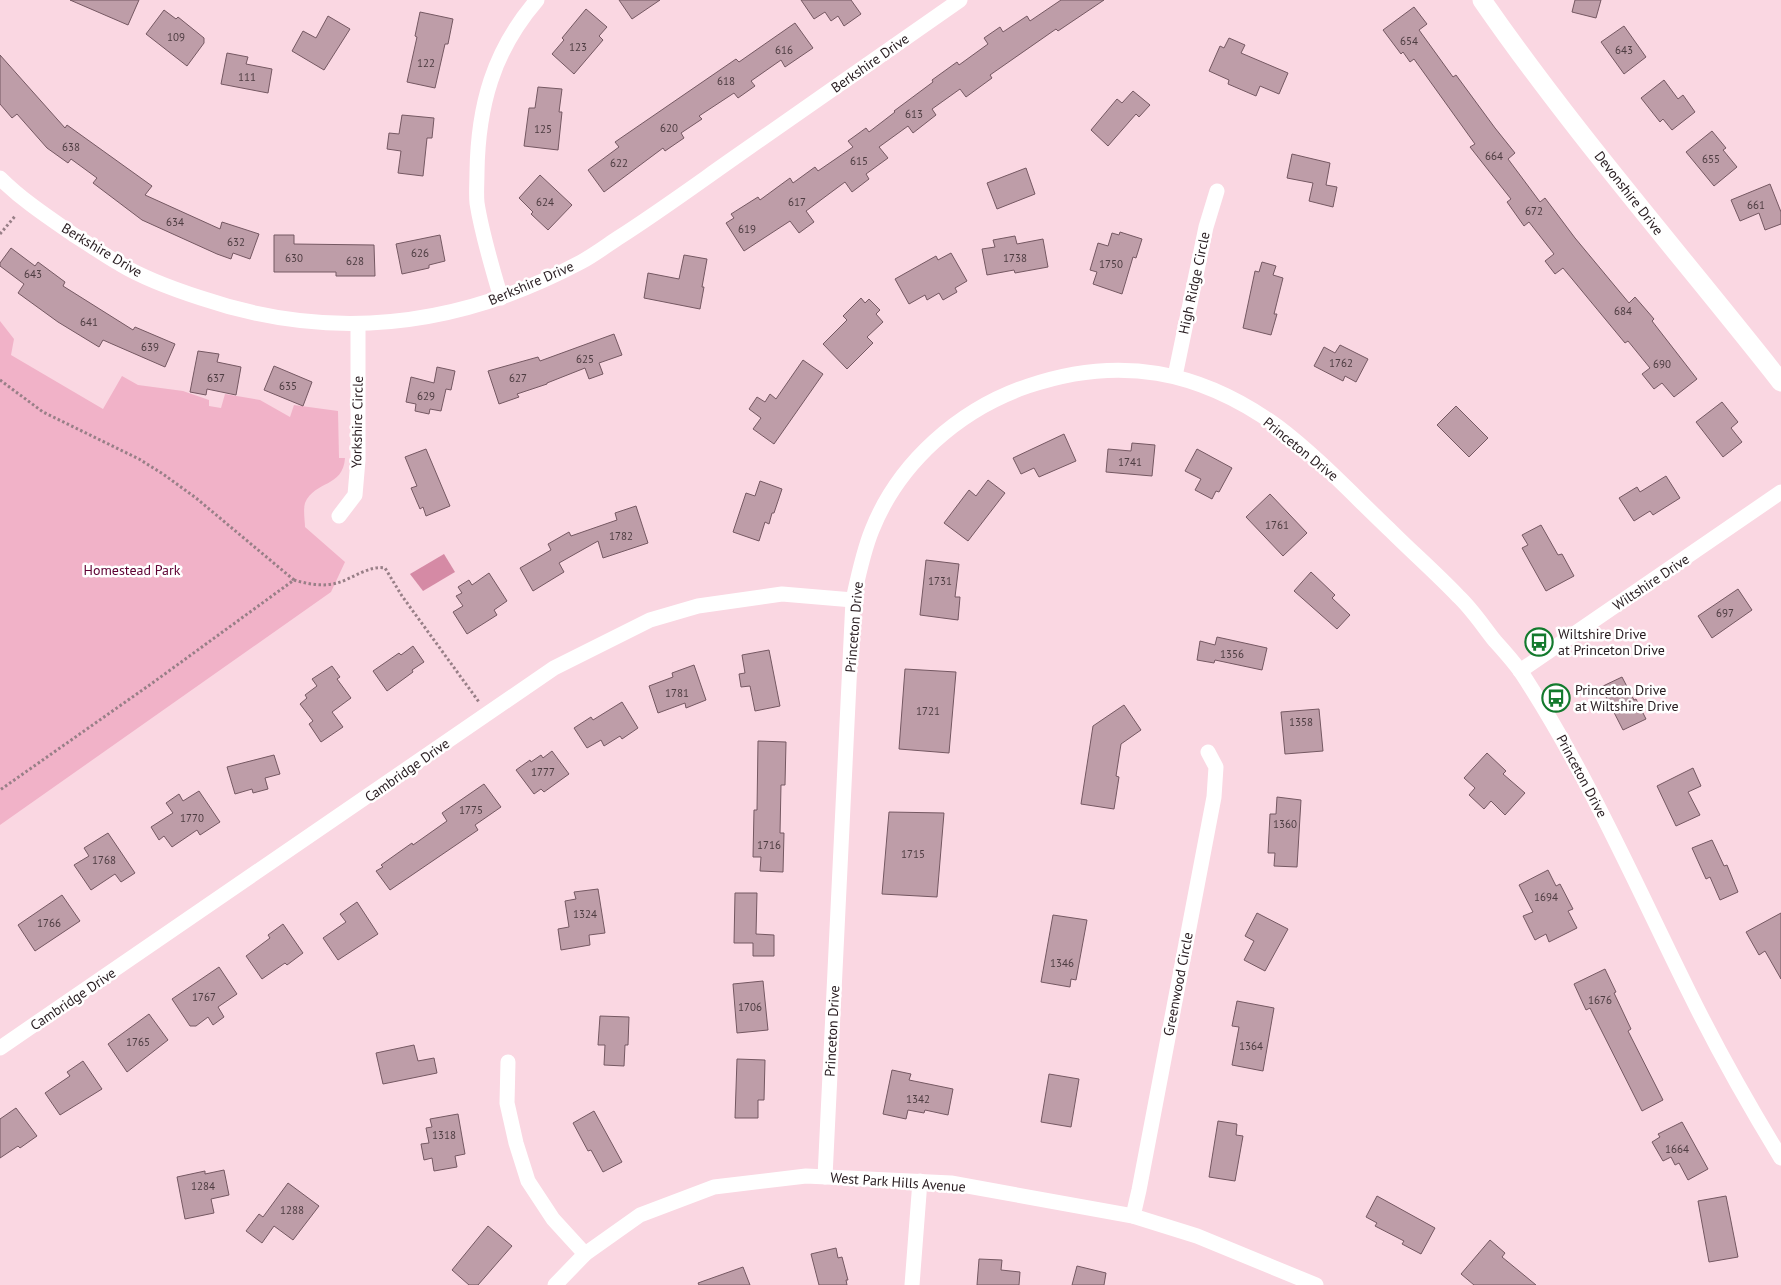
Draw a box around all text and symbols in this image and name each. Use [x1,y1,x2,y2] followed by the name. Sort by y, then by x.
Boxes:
[167,30,185,44] house number: 109
[828,30,912,96] street label: Berkshire Drive
[1400,34,1418,48] house number: 654
[569,40,587,54] house number: 123
[775,43,793,57] house number: 616
[1615,43,1633,57] house number: 643
[417,56,435,70] house number: 122
[238,70,256,84] house number: 111
[717,74,735,88] house number: 618
[905,107,923,121] house number: 613
[660,121,678,135] house number: 620
[534,122,552,136] house number: 125
[62,140,80,154] house number: 638
[1591,147,1667,239] street label: Devonshire Drive
[1485,149,1503,163] house number: 664
[1702,152,1720,166] house number: 655
[850,154,868,168] house number: 615
[610,156,628,170] house number: 622
[536,195,554,209] house number: 624
[788,195,806,209] house number: 617
[1747,198,1765,212] house number: 661
[1525,204,1543,218] house number: 672
[166,215,184,229] house number: 634
[58,219,146,281] street label: Berkshire Drive
[738,222,756,236] house number: 619
[1174,230,1214,336] street label: High Ridge Circle
[227,235,245,249] house number: 632
[411,246,429,260] house number: 626
[285,251,303,265] house number: 630
[1003,251,1027,265] house number: 1738
[346,254,364,268] house number: 628
[486,257,576,309] street label: Berkshire Drive
[1099,257,1123,271] house number: 1750
[24,267,42,281] house number: 643
[1614,304,1632,318] house number: 684
[80,315,98,329] house number: 641
[141,340,159,354] house number: 639
[576,352,594,366] house number: 625
[1329,356,1353,370] house number: 1762
[1653,357,1671,371] house number: 690
[207,371,225,385] house number: 637
[509,371,527,385] house number: 627
[347,376,367,468] street label: Yorkshire Circle
[279,379,297,393] house number: 635
[417,389,435,403] house number: 629
[1260,413,1342,485] street label: Princeton Drive
[1118,455,1142,469] house number: 1741
[1265,518,1289,532] house number: 1761
[609,529,633,543] house number: 1782
[1609,550,1693,614] street label: Wiltshire Drive
[84,561,181,579] park label: Homestead Park
[928,574,952,588] house number: 1731
[841,581,867,673] street label: Princeton Drive
[1716,606,1734,620] house number: 697
[1558,625,1665,659] place label: Wiltshire Drive at Princeton Drive
[1524,627,1554,657] bus stop icon: Wiltshire Drive at Princeton Drive
[1220,647,1244,661] house number: 1356
[1575,681,1679,715] place label: Princeton Drive at Wiltshire Drive
[1541,683,1571,713] bus stop icon: Princeton Drive at Wiltshire Drive
[665,686,689,700] house number: 1781
[916,704,940,718] house number: 1721
[1289,715,1313,729] house number: 1358
[1553,731,1611,821] street label: Princeton Drive
[361,734,453,806] street label: Cambridge Drive
[531,765,555,779] house number: 1777
[459,803,483,817] house number: 1775
[180,811,204,825] house number: 1770
[1273,817,1297,831] house number: 1360
[757,838,781,852] house number: 1716
[901,847,925,861] house number: 1715
[92,853,116,867] house number: 1768
[1534,890,1558,904] house number: 1694
[573,907,597,921] house number: 1324
[37,916,61,930] house number: 1766
[1159,931,1197,1037] street label: Greenwood Circle
[1050,956,1074,970] house number: 1346
[27,964,119,1034] street label: Cambridge Drive
[821,985,843,1077] street label: Princeton Drive
[192,990,216,1004] house number: 1767
[1588,993,1612,1007] house number: 1676
[738,1000,762,1014] house number: 1706
[126,1035,150,1049] house number: 1765
[1239,1039,1263,1053] house number: 1364
[906,1092,930,1106] house number: 1342
[432,1128,456,1142] house number: 1318
[1665,1142,1689,1156] house number: 1664
[830,1168,966,1196] street label: West Park Hills Avenue
[191,1179,215,1193] house number: 1284
[280,1203,304,1217] house number: 1288

